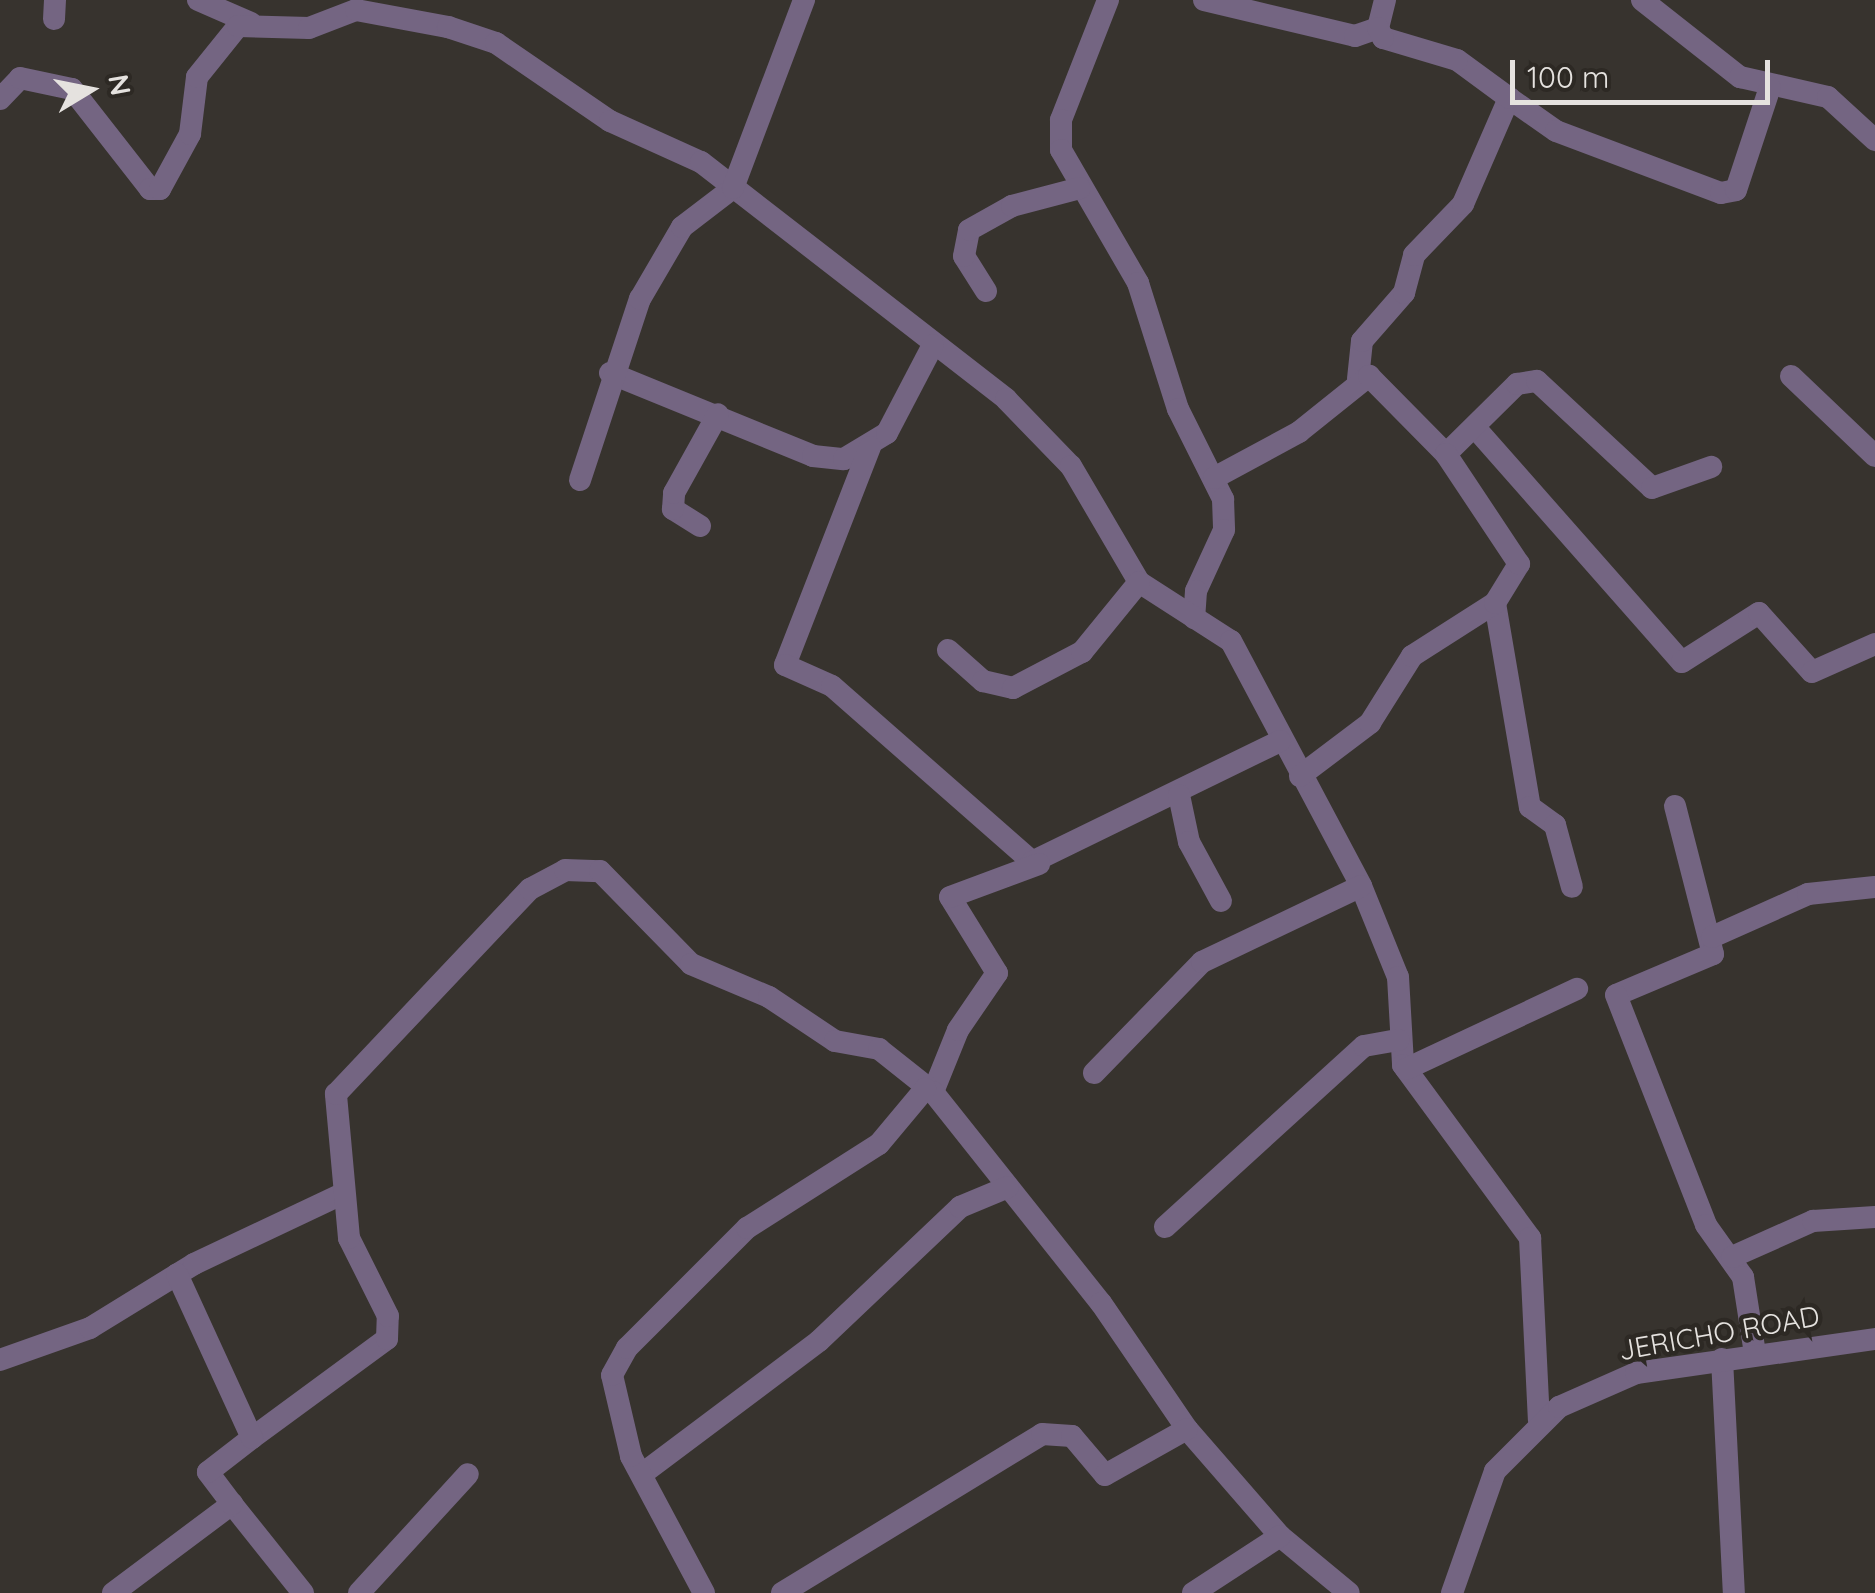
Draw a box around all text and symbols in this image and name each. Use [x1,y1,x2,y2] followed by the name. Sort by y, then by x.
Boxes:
[40,40,140,140] north arrow
[1515,40,1775,102] scale bar
[1527,58,1609,96] text: 100 m
[101,72,139,98] text: N
[1616,1299,1822,1367] street label: JERICHO ROAD

